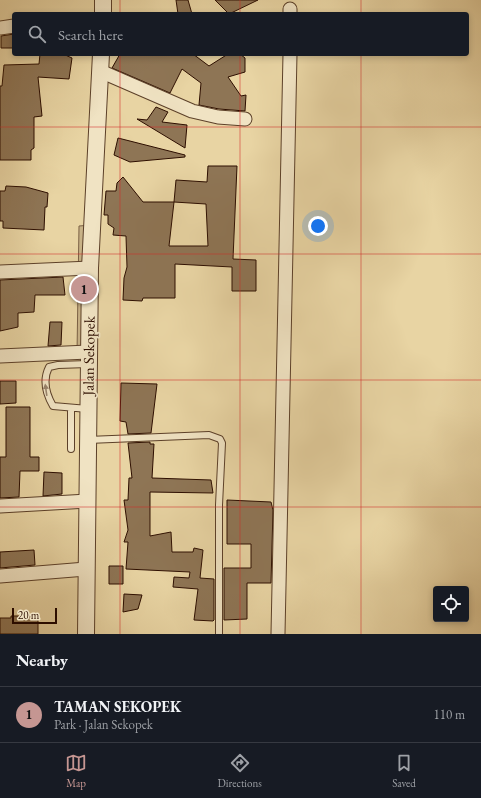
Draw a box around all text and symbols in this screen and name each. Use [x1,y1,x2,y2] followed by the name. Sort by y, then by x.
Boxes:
[12,12,469,56] search box
[26,23,48,45] icon: search
[58,25,123,44] text: Search here
[308,216,328,236] your location
[71,274,97,304] pin: 1
[78,315,99,398] street label: Jalan Sekopek
[43,383,49,396] one-way arrow
[433,586,469,622] map controls
[433,586,469,622] button: locate
[12,606,57,625] scale bar
[18,608,39,622] text: 20 m
[16,649,68,671] text: Nearby
[54,697,181,716] text: TAMAN SEKOPEK
[26,706,32,723] text: 1
[434,706,465,723] text: 110 m
[54,716,153,733] text: Park · Jalan Sekopek
[65,752,87,790] tab: Map
[218,752,262,790] tab: Directions
[392,752,416,790] tab: Saved

